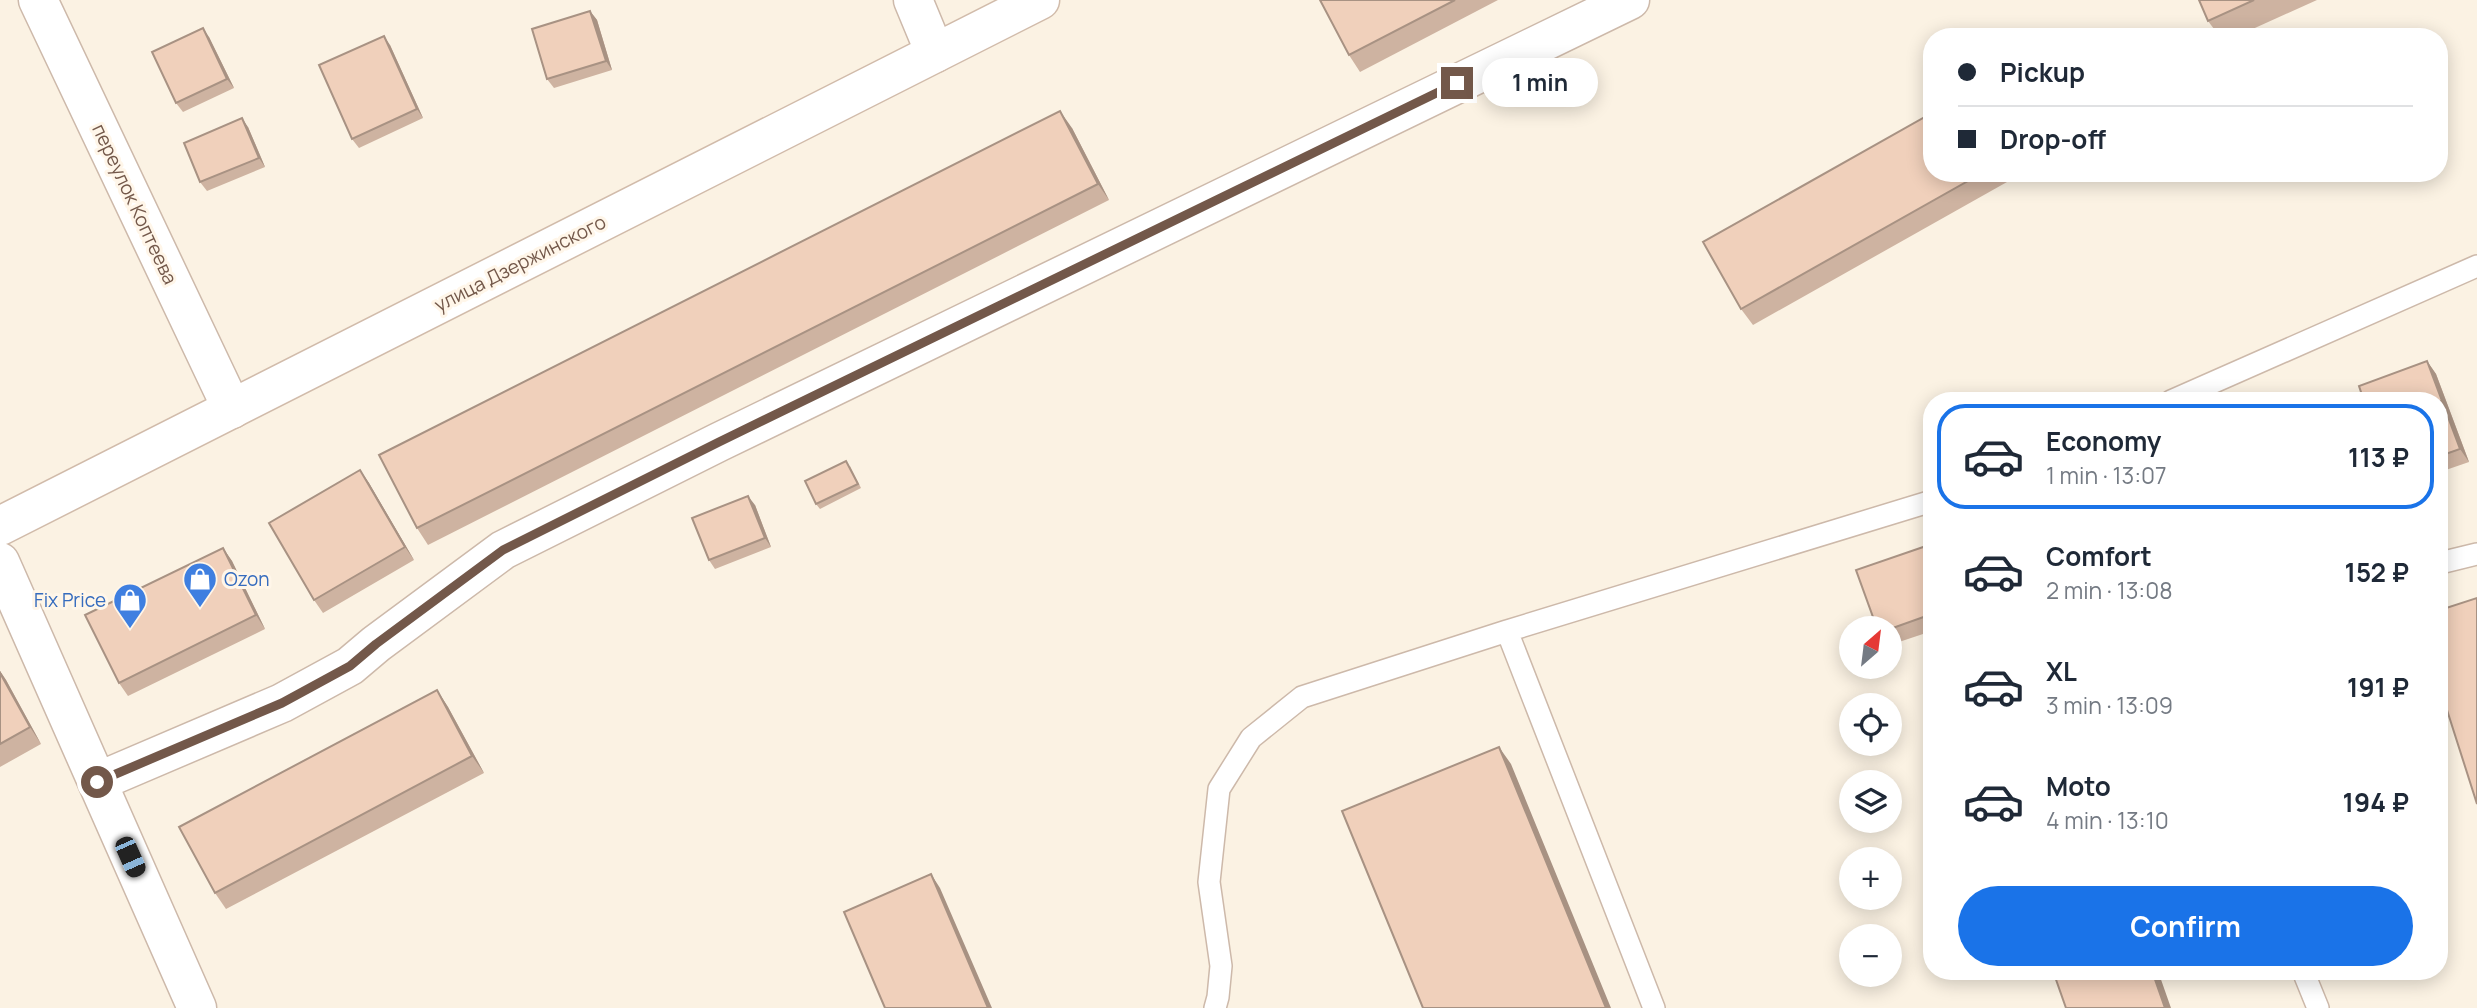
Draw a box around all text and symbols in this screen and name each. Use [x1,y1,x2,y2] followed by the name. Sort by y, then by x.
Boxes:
[2000,54,2085,90] text: Pickup
[1482,58,1597,108] callout: 1 min
[1512,66,1568,98] text: 1 min
[1441,67,1473,99] route end
[86,120,184,288] street label: переулок Коптеева
[2000,121,2106,157] text: Drop-off
[430,208,610,318] street label: улица Дзержинского
[2046,423,2161,459] text: Economy
[1962,425,2025,488] icon: car
[2348,439,2409,475] text: 113 ₽
[2046,459,2167,491] text: 1 min · 13:07
[2046,538,2152,574] text: Comfort
[1962,540,2025,603] icon: car
[2345,554,2409,590] text: 152 ₽
[181,560,219,609] shop icon: Ozon
[224,566,270,592] place label: Ozon
[2046,574,2173,606] text: 2 min · 13:08
[111,581,149,630] shop icon: Fix Price
[34,587,106,613] place label: Fix Price
[1839,616,1902,679] north arrow
[1839,616,1902,987] map controls
[2046,653,2077,689] text: XL
[1962,655,2025,718] icon: car
[2347,669,2409,705] text: 191 ₽
[2046,689,2173,721] text: 3 min · 13:09
[1839,693,1902,756] button: locate
[81,766,113,798] route start
[2046,768,2111,804] text: Moto
[1839,770,1902,833] button: layers
[1962,770,2025,833] icon: car
[2343,784,2409,820] text: 194 ₽
[2046,804,2169,836] text: 4 min · 13:10
[112,834,149,880] car
[1839,847,1902,910] button: +
[1958,886,2413,966] button: Confirm
[1839,924,1902,987] button: −

